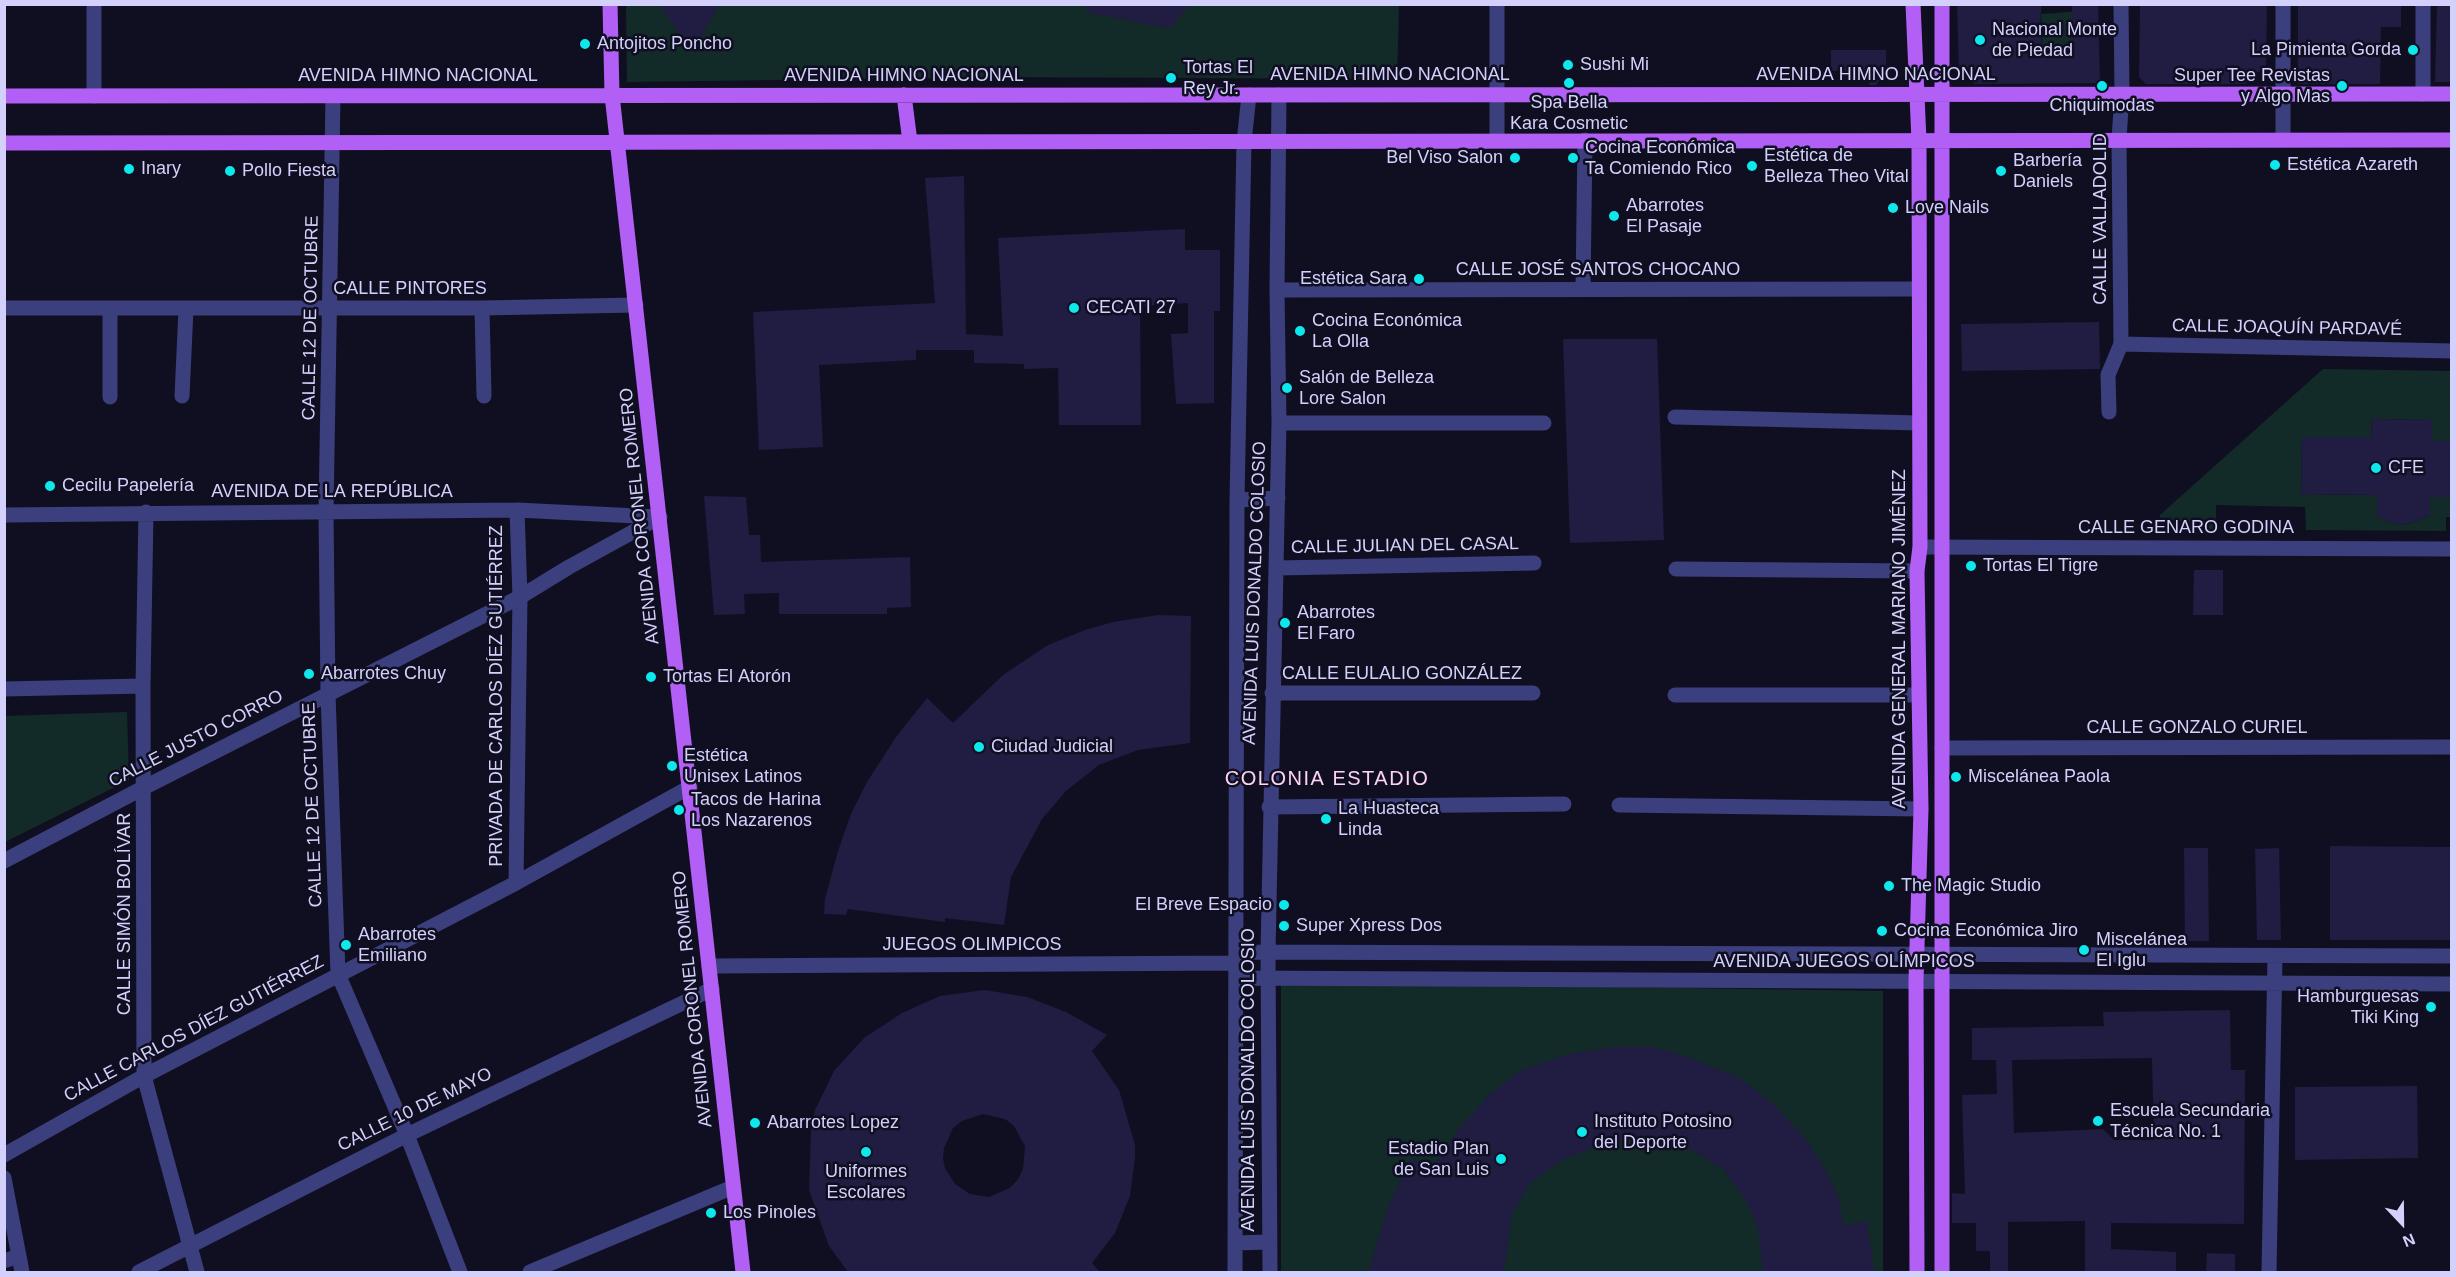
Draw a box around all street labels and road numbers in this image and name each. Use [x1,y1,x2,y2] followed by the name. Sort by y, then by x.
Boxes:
[1270,64,1510,86] street label: AVENIDA HIMNO NACIONAL
[1756,64,1996,86] street label: AVENIDA HIMNO NACIONAL
[298,65,538,87] street label: AVENIDA HIMNO NACIONAL
[784,65,1024,87] street label: AVENIDA HIMNO NACIONAL
[2090,133,2112,305] street label: CALLE VALLADOLID
[298,215,324,421] street label: CALLE 12 DE OCTUBRE
[1456,259,1740,281] street label: CALLE JOSÉ SANTOS CHOCANO
[333,278,487,300] street label: CALLE PINTORES
[2172,315,2402,341] street label: CALLE JOAQUÍN PARDAVÉ
[616,387,664,645] street label: AVENIDA CORONEL ROMERO
[1239,441,1271,745] street label: AVENIDA LUIS DONALDO COLOSIO
[1889,469,1911,809] street label: AVENIDA GENERAL MARIANO JIMÉNEZ
[211,481,453,503] street label: AVENIDA DE LA REPÚBLICA
[2078,517,2294,539] street label: CALLE GENARO GODINA
[486,525,508,867] street label: PRIVADA DE CARLOS DÍEZ GUTIÉRREZ
[1291,533,1519,559] street label: CALLE JULIAN DEL CASAL
[1282,663,1522,685] street label: CALLE EULALIO GONZÁLEZ
[105,686,287,792] street label: CALLE JUSTO CORRO
[299,702,327,908] street label: CALLE 12 DE OCTUBRE
[2086,717,2308,739] street label: CALLE GONZALO CURIEL
[114,813,136,1015] street label: CALLE SIMÓN BOLÍVAR
[669,870,717,1128] street label: AVENIDA CORONEL ROMERO
[1238,928,1260,1232] street label: AVENIDA LUIS DONALDO COLOSIO
[882,934,1062,956] street label: JUEGOS OLIMPICOS
[60,951,328,1107] street label: CALLE CARLOS DÍEZ GUTIÉRREZ
[1713,951,1975,973] street label: AVENIDA JUEGOS OLÍMPICOS
[334,1063,496,1157] street label: CALLE 10 DE MAYO

